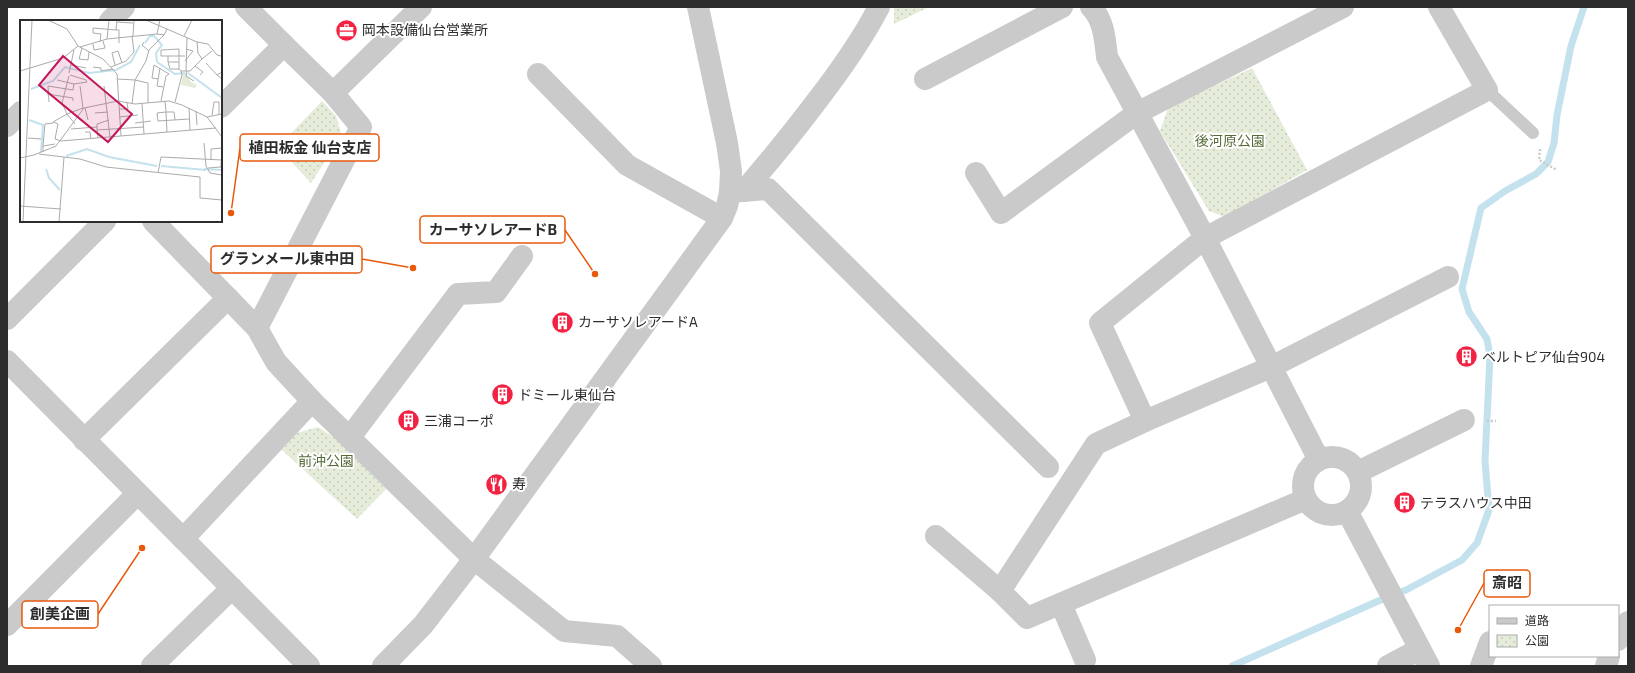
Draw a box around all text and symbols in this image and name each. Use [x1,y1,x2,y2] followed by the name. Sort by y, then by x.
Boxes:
[334,17,360,43] office icon: 岡本設備仙台営業所
[20,20,222,222] inset map
[362,21,488,38] place label: 岡本設備仙台営業所
[1195,132,1265,149] park label: 後河原公園
[240,134,379,161] callout: 植田板金 仙台支店
[248,138,372,156] text: 植田板金 仙台支店
[420,216,565,243] callout: カーサソレアードB
[429,220,557,238] text: カーサソレアードB
[211,246,362,273] callout: グランメール東中田
[220,249,354,267] text: グランメール東中田
[550,309,576,335] building icon: カーサソレアードA
[578,313,698,330] place label: カーサソレアードA
[1454,344,1480,370] building icon: ベルトピア仙台904
[1482,348,1605,365] place label: ベルトピア仙台904
[489,382,515,408] building icon: ドミール東仙台
[518,386,616,403] place label: ドミール東仙台
[396,408,422,434] building icon: 三浦コーポ
[424,412,494,429] place label: 三浦コーポ
[298,452,354,469] park label: 前沖公園
[483,471,509,497] restaurant icon: 寿
[512,475,526,492] place label: 寿
[1392,490,1418,516] building icon: テラスハウス中田
[1420,494,1532,511] place label: テラスハウス中田
[1484,570,1530,597] callout: 斎昭
[1492,573,1522,591] text: 斎昭
[22,601,98,628] callout: 創美企画
[30,604,90,622] text: 創美企画
[1489,605,1619,657] legend
[1525,613,1549,627] text: 道路
[1525,633,1549,647] text: 公園

